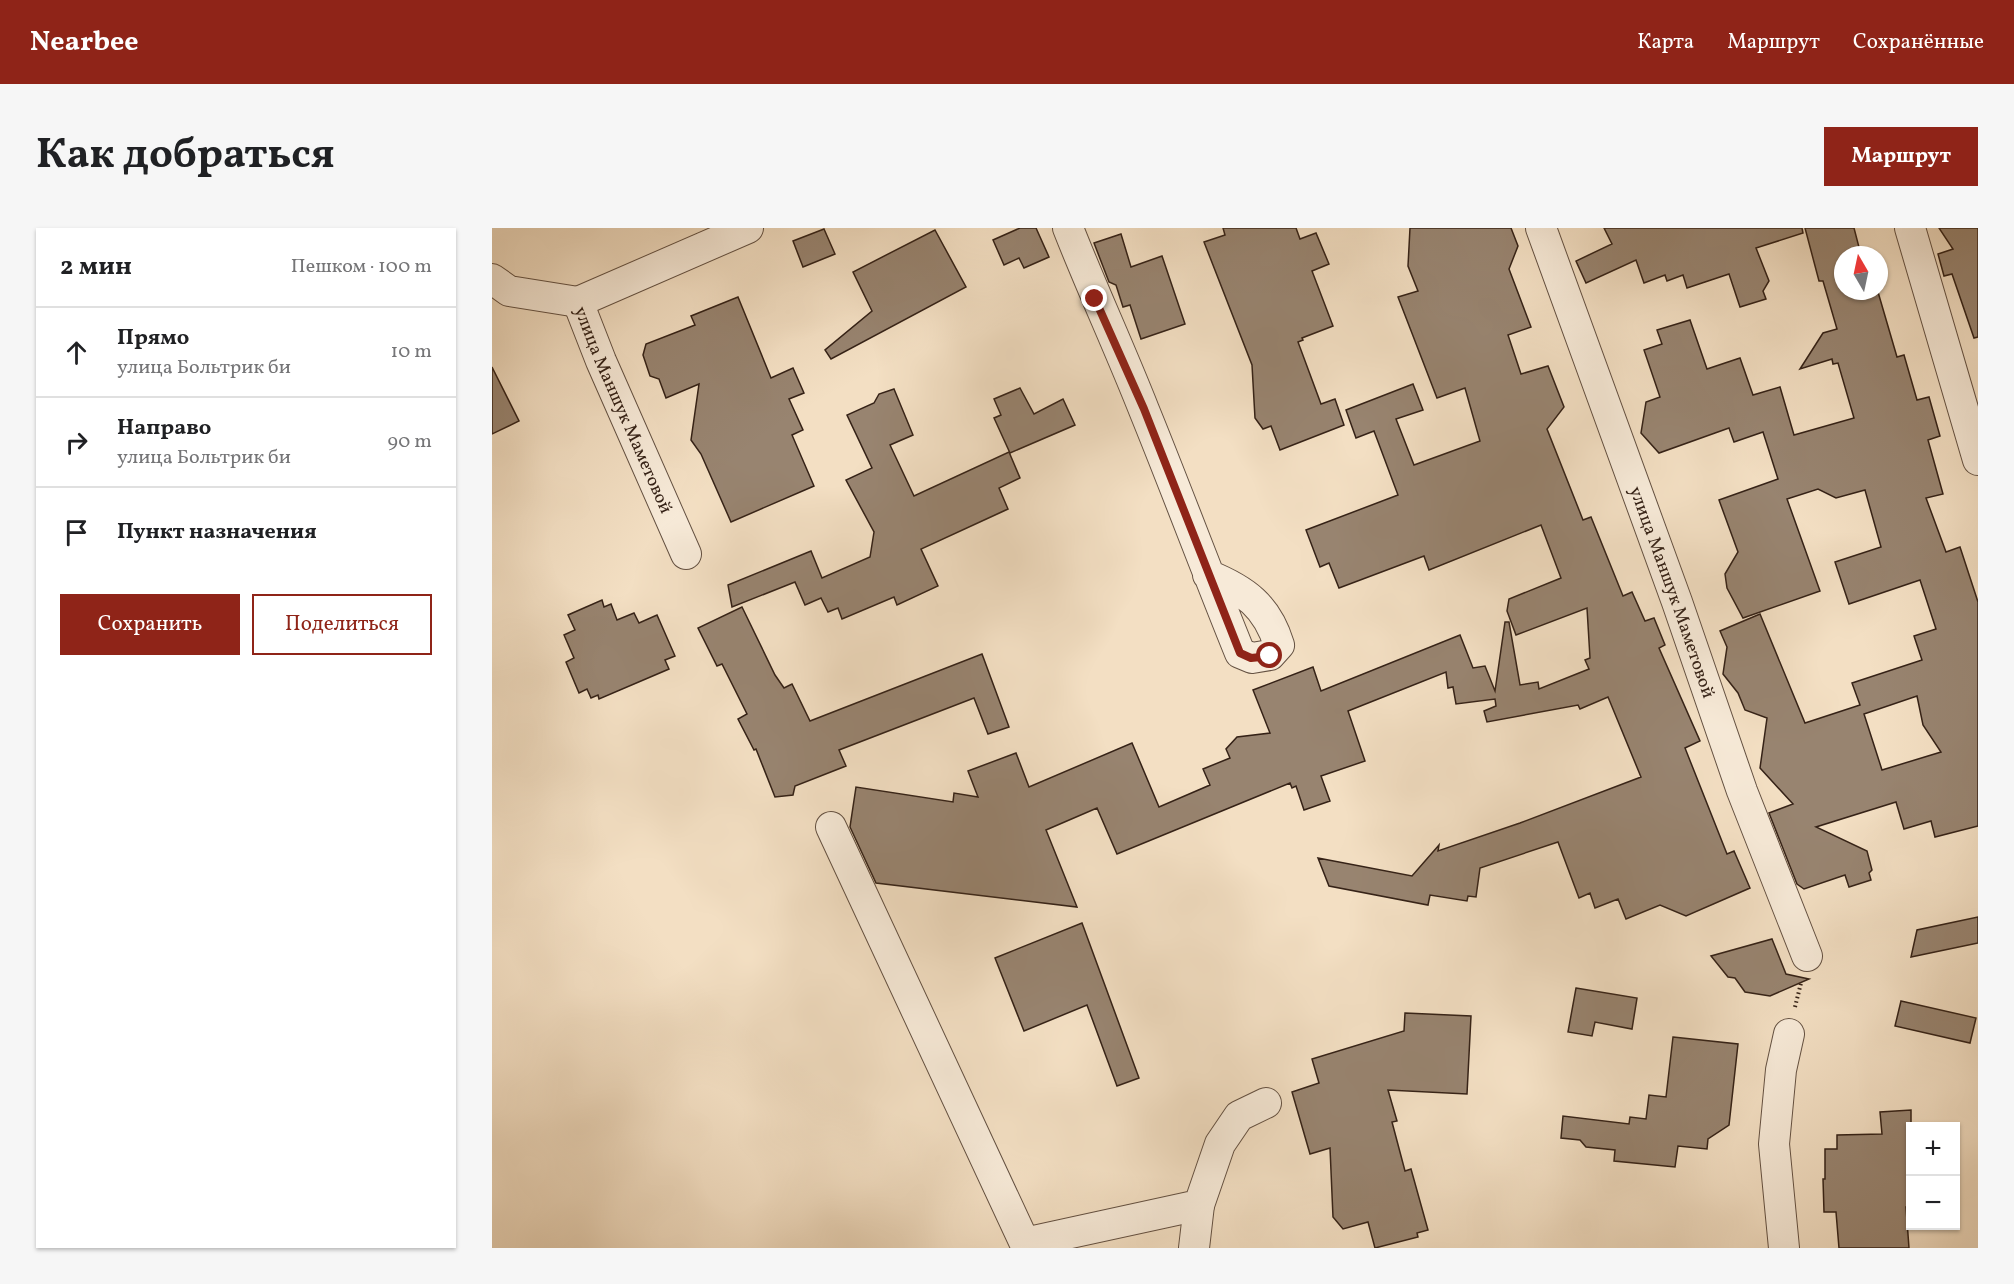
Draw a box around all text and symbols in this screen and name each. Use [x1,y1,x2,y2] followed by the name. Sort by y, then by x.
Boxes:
[30,23,139,62] text: Nearbee
[1637,28,1694,57] text: Карта
[1727,28,1820,57] text: Маршрут
[1853,28,1984,57] text: Сохранённые
[36,127,335,186] text: Как добраться
[1824,127,1978,186] button: Маршрут
[1834,246,1888,300] north arrow
[60,249,132,285] text: 2 мин
[291,253,432,281] text: Пешком · 100 m
[1081,285,1107,311] route end
[567,303,678,518] street label: улица Маншук Маметовой
[117,323,189,354] text: Прямо
[60,336,93,369] icon: ahead
[391,338,432,366] text: 10 m
[117,354,291,382] text: улица Больтрик би
[117,413,211,444] text: Направо
[60,426,93,459] icon: right
[388,428,432,456] text: 90 m
[117,444,291,472] text: улица Больтрик би
[1622,483,1720,702] street label: улица Маншук Маметовой
[60,516,93,549] icon: arrive
[117,517,317,548] text: Пункт назначения
[60,594,240,655] button: Сохранить
[252,594,432,655] button: Поделиться
[1256,642,1282,668] route start
[1906,1122,1960,1230] map controls
[1906,1122,1960,1176] button: +
[1906,1176,1960,1230] button: −

